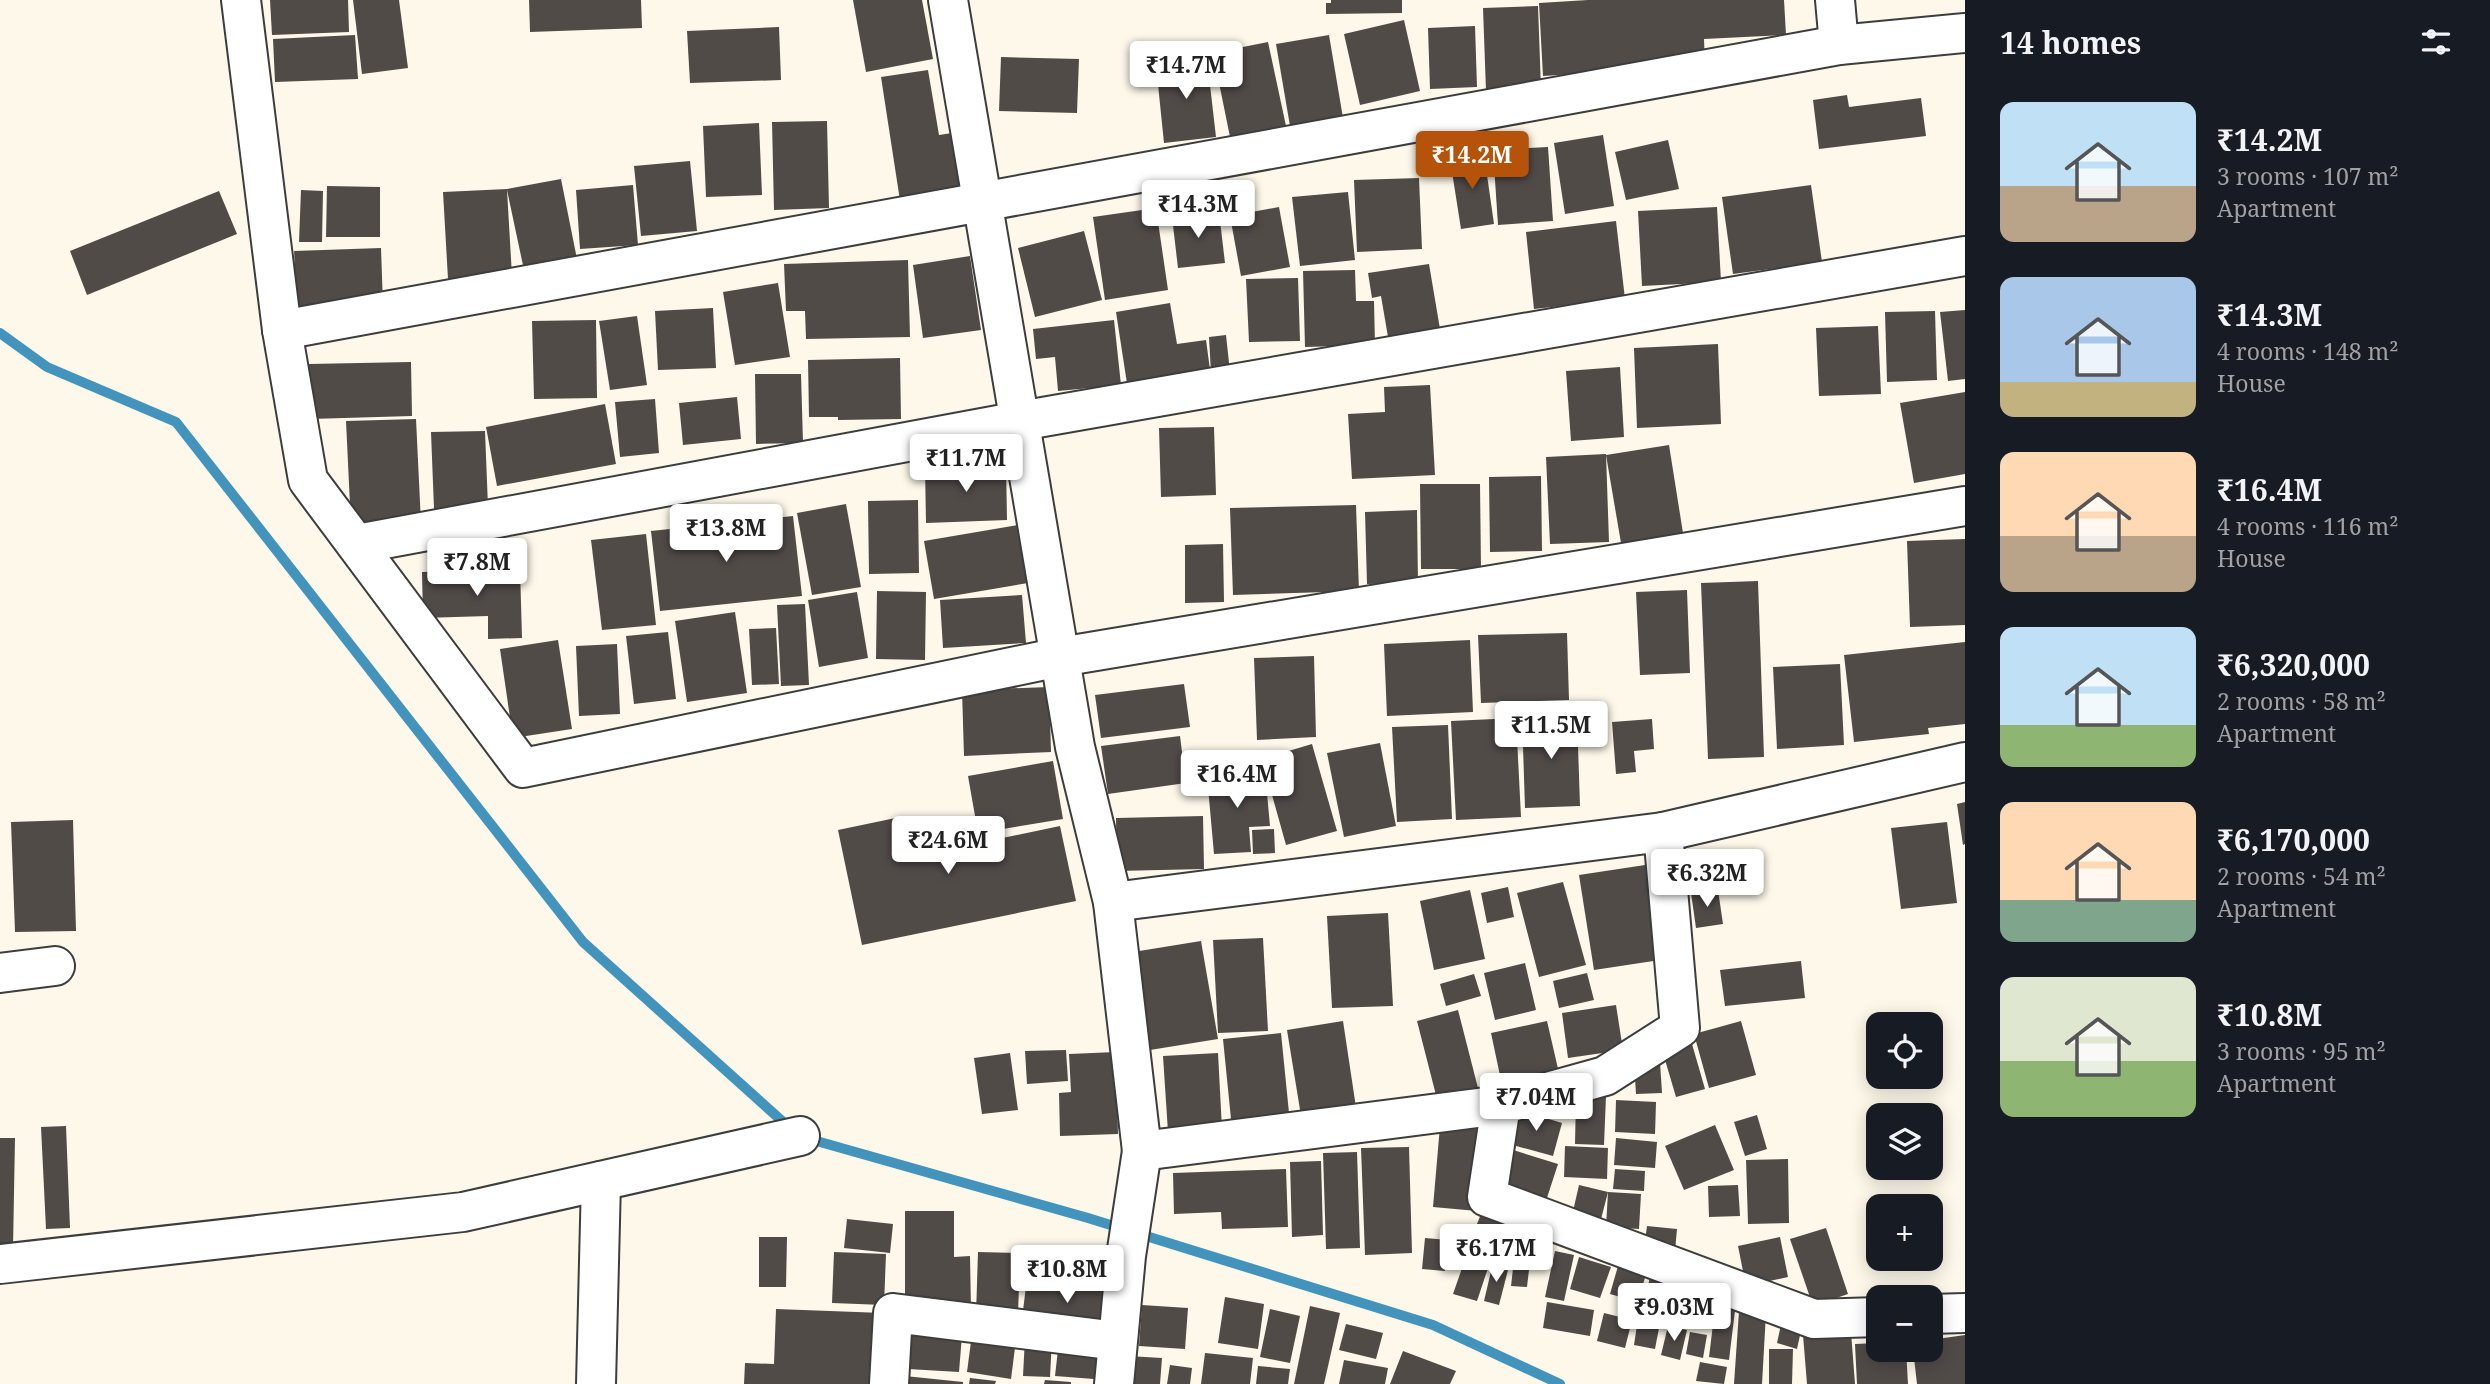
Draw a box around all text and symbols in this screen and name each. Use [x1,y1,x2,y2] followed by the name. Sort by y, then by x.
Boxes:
[2000,22,2141,63] text: 14 homes
[2417,23,2455,61] icon: filters
[1129,42,1243,101] pin: ₹14.7M
[1146,48,1226,80] text: ₹14.7M
[2217,119,2322,160] text: ₹14.2M
[2056,130,2140,214] icon: home
[1415,132,1529,191] pin: ₹14.2M
[1432,138,1512,170] text: ₹14.2M
[2217,160,2399,192] text: 3 rooms · 107 m²
[1141,180,1255,240] pin: ₹14.3M
[1158,187,1238,219] text: ₹14.3M
[2217,192,2336,224] text: Apartment
[2217,294,2322,335] text: ₹14.3M
[2056,305,2140,389] icon: home
[2217,335,2399,367] text: 4 rooms · 148 m²
[2217,367,2286,399] text: House
[909,434,1023,494] pin: ₹11.7M
[926,441,1006,473] text: ₹11.7M
[2217,469,2322,510] text: ₹16.4M
[2056,480,2140,564] icon: home
[669,504,783,564] pin: ₹13.8M
[2217,510,2399,542] text: 4 rooms · 116 m²
[686,511,766,543] text: ₹13.8M
[428,538,526,598] pin: ₹7.8M
[2217,542,2286,574] text: House
[443,545,511,577] text: ₹7.8M
[2217,644,2370,685] text: ₹6,320,000
[2056,655,2140,739] icon: home
[2217,685,2386,717] text: 2 rooms · 58 m²
[1494,702,1608,761] pin: ₹11.5M
[1511,708,1591,740] text: ₹11.5M
[2217,717,2336,749] text: Apartment
[1180,750,1294,810] pin: ₹16.4M
[1197,757,1277,789] text: ₹16.4M
[891,816,1005,876] pin: ₹24.6M
[2217,819,2370,860] text: ₹6,170,000
[908,823,988,855] text: ₹24.6M
[2056,830,2140,914] icon: home
[1650,850,1764,909] pin: ₹6.32M
[1667,856,1747,888] text: ₹6.32M
[2217,860,2386,892] text: 2 rooms · 54 m²
[2217,892,2336,924] text: Apartment
[2217,994,2322,1035] text: ₹10.8M
[2056,1005,2140,1089] icon: home
[1866,1012,1943,1362] map controls
[1866,1012,1943,1089] button: locate
[2217,1035,2386,1067] text: 3 rooms · 95 m²
[2217,1067,2336,1099] text: Apartment
[1479,1074,1593,1133] pin: ₹7.04M
[1496,1080,1576,1112] text: ₹7.04M
[1866,1103,1943,1180] button: layers
[1866,1194,1943,1271] button: +
[1439,1224,1553,1284] pin: ₹6.17M
[1456,1231,1536,1263] text: ₹6.17M
[1010,1246,1124,1305] pin: ₹10.8M
[1027,1252,1107,1284] text: ₹10.8M
[1617,1284,1731,1343] pin: ₹9.03M
[1866,1285,1943,1362] button: −
[1634,1290,1714,1322] text: ₹9.03M

